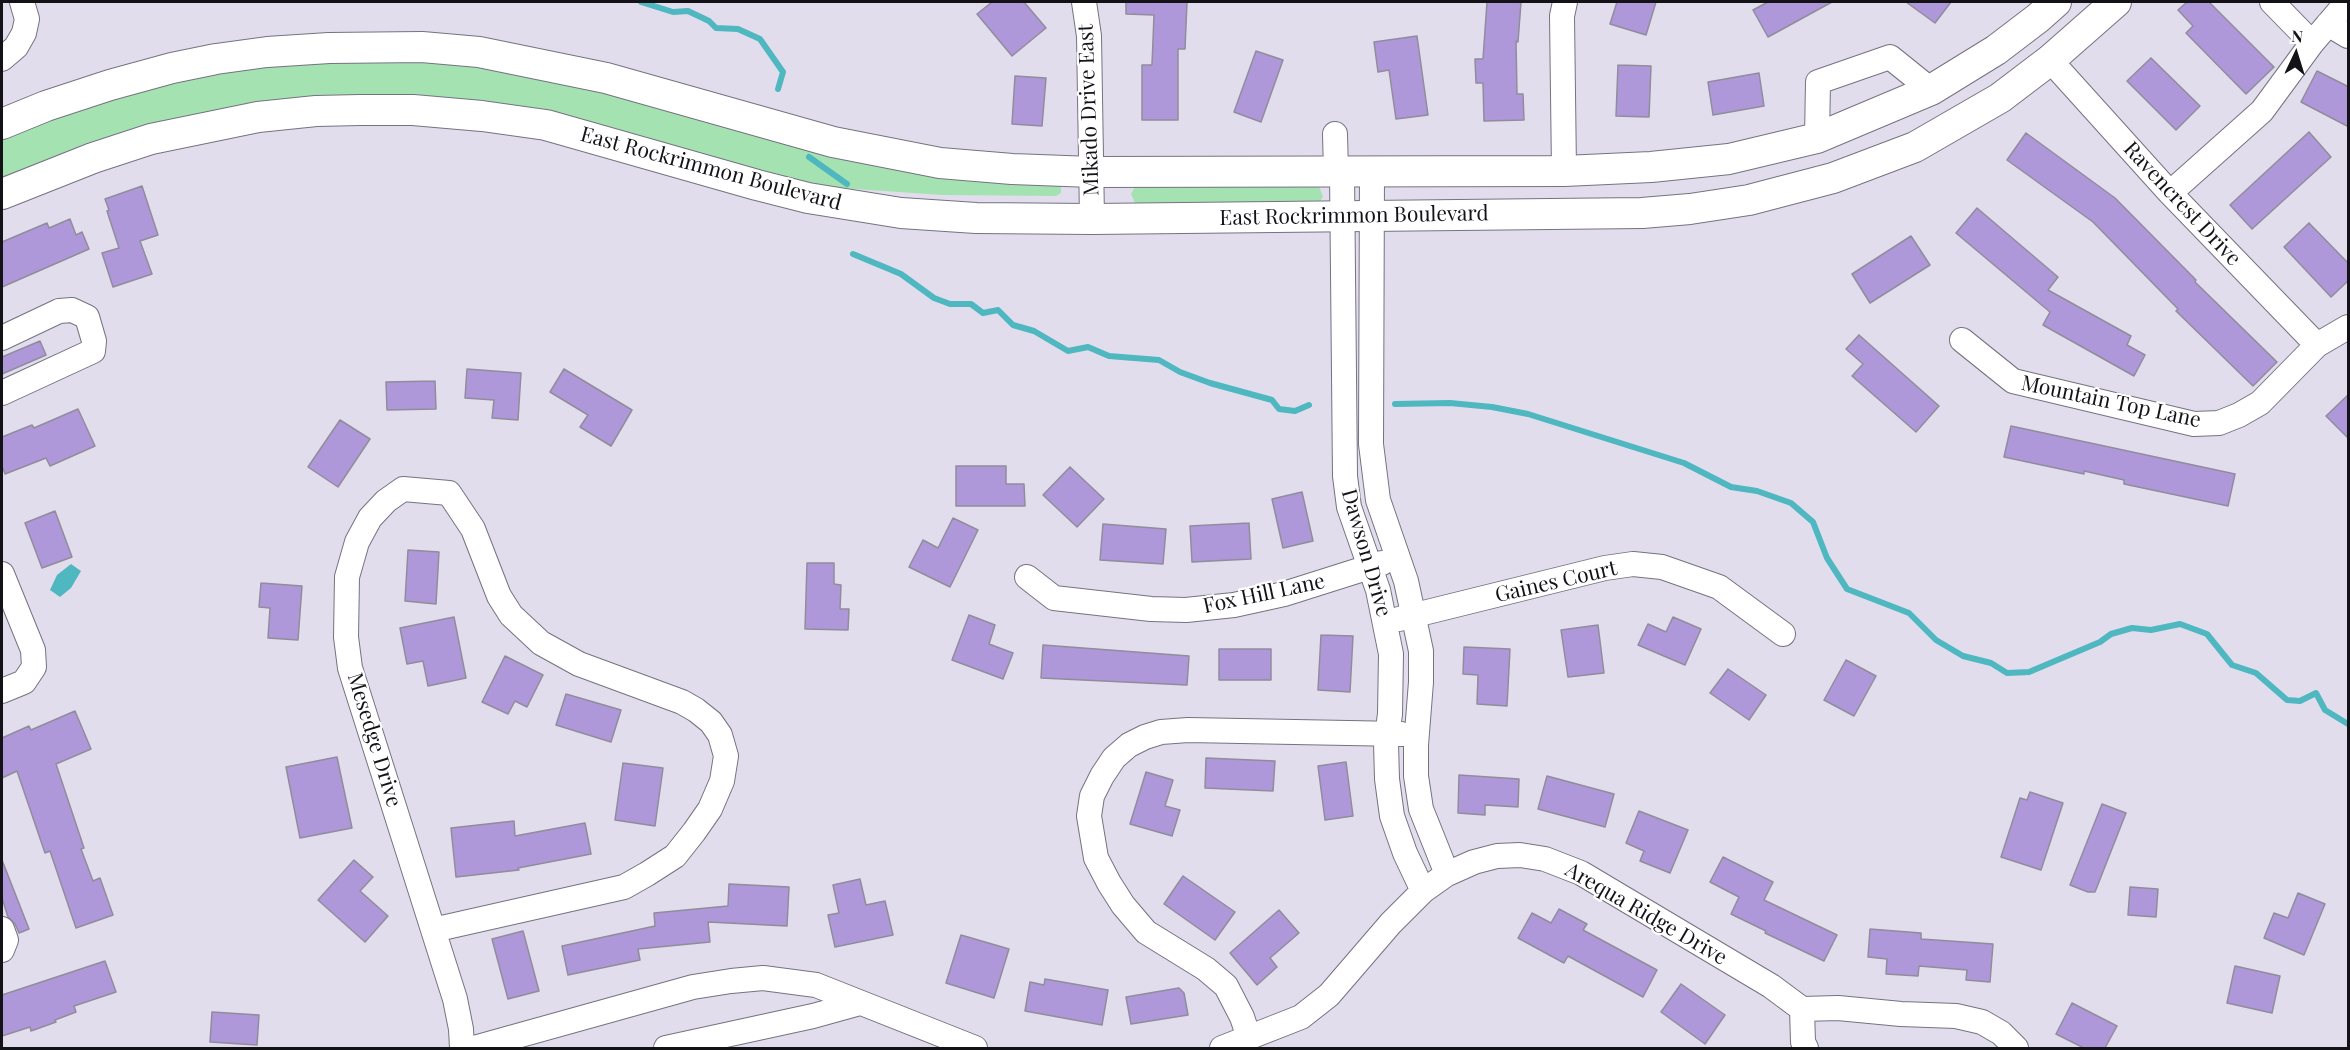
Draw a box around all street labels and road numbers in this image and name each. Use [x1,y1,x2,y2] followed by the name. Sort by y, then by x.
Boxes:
[1073,24,1105,196] street label: Mikado Drive East
[578,122,844,216] street label: East Rockrimmon Boulevard
[2118,137,2246,271] street label: Ravencrest Drive
[1219,201,1489,231] street label: East Rockrimmon Boulevard
[2019,371,2203,433] street label: Mountain Top Lane
[1336,486,1396,620] street label: Dawson Drive
[1493,556,1619,608] street label: Gaines Court
[1201,569,1327,619] street label: Fox Hill Lane
[342,670,406,810] street label: Mesedge Drive
[1561,857,1731,971] street label: Arequa Ridge Drive

